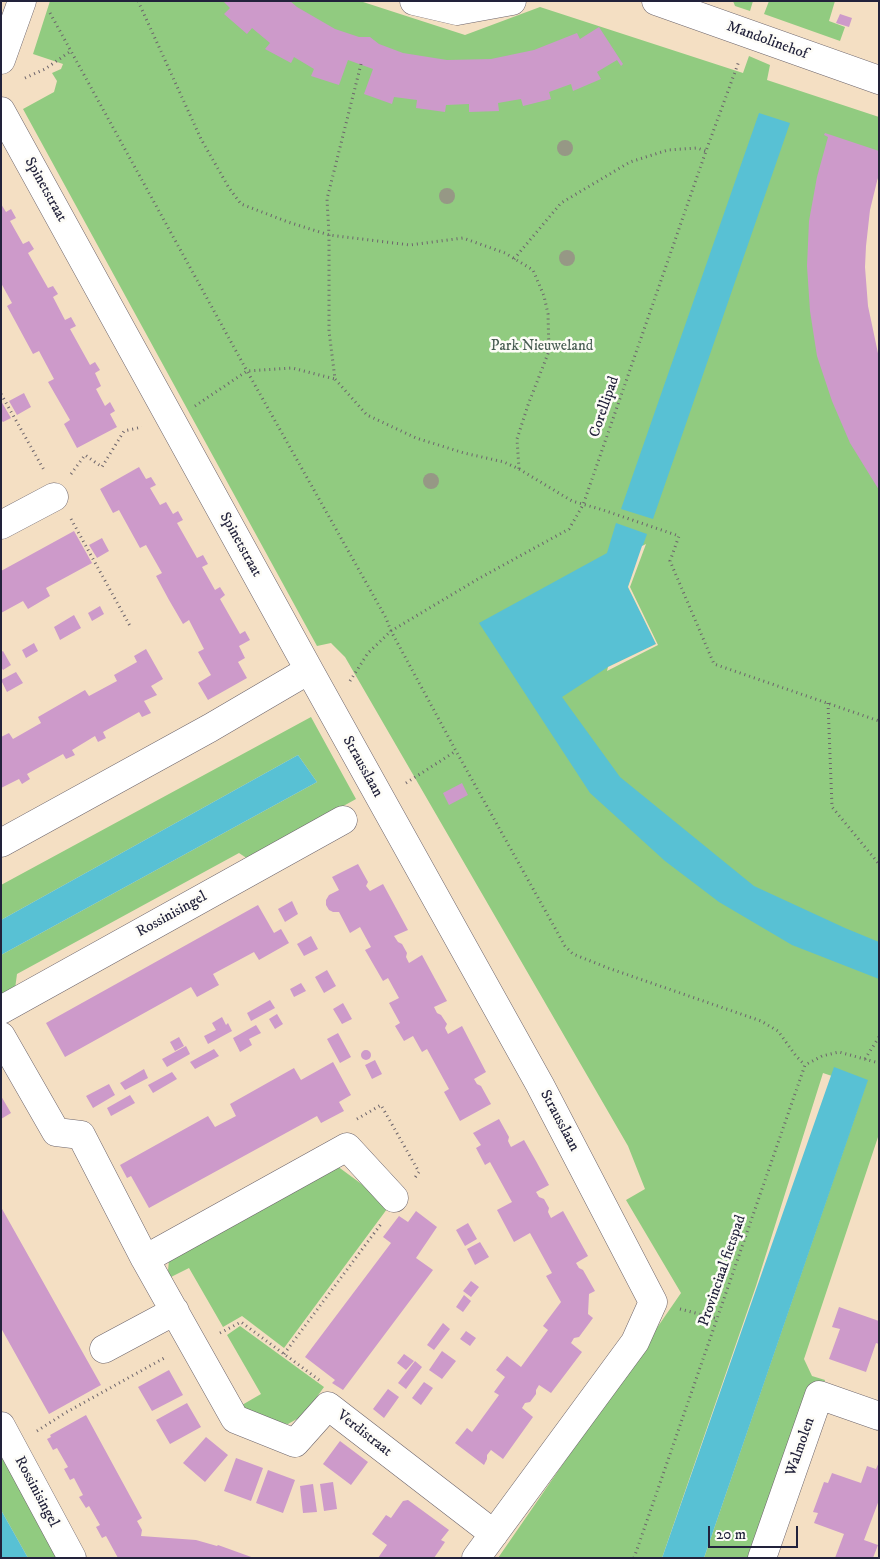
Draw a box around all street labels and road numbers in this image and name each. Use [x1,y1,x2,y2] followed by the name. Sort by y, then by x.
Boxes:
[724,18,810,64] street label: Mandolinehof
[20,155,70,225] street label: Spinetstraat
[586,374,624,440] street label: Corellipad
[215,510,265,580] street label: Spinetstraat
[338,733,386,801] street label: Strausslaan
[134,888,210,942] street label: Rossinisingel
[535,1087,583,1155] street label: Strausslaan
[696,1213,750,1329] street label: Provinciaal fietspad
[333,1407,395,1461] street label: Verdistraat
[783,1415,819,1479] street label: Walmolen
[10,1454,62,1530] street label: Rossinisingel

